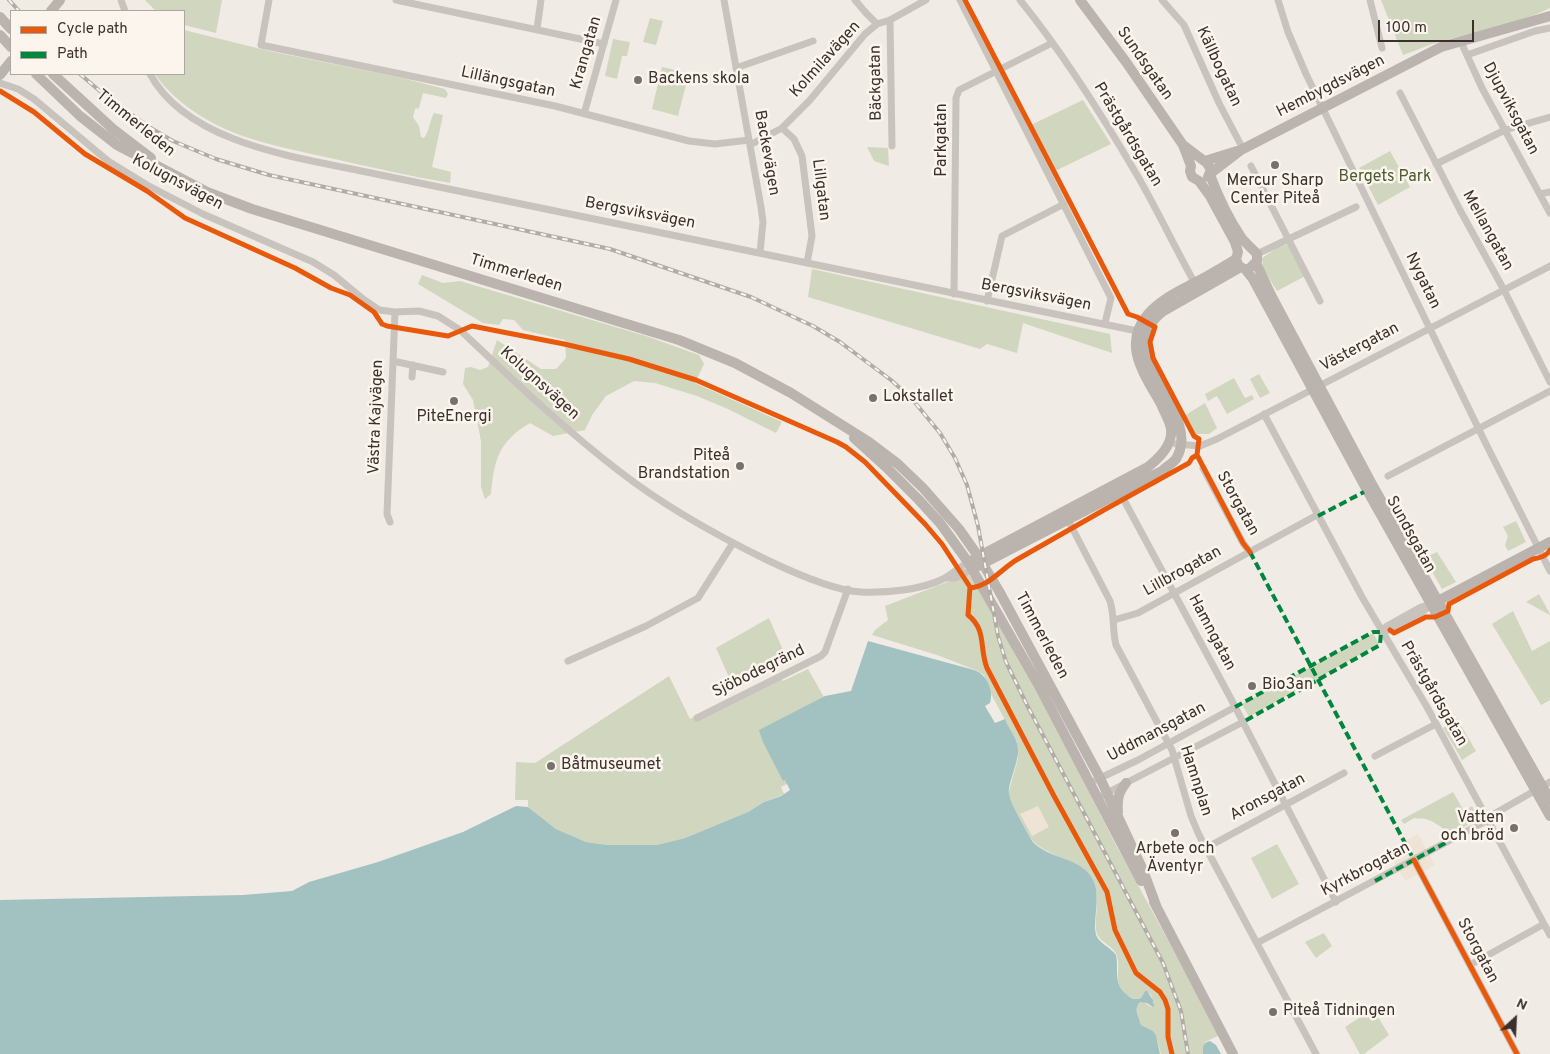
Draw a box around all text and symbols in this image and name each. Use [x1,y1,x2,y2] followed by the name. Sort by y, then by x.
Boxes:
[10,10,185,75] legend
[1380,10,1476,42] scale bar
[567,14,607,92] street label: Krangatan
[787,18,865,102] street label: Kolmilavägen
[1386,19,1427,38] text: 100 m
[57,20,128,39] text: Cycle path
[1112,24,1176,104] street label: Sundsgatan
[1191,24,1245,110] street label: Källbogatan
[57,45,88,64] text: Path
[867,45,887,121] street label: Bäckgatan
[1274,51,1388,123] street label: Hembygdsvägen
[1478,60,1542,158] street label: Djupviksgatan
[459,64,557,102] street label: Lillängsgatan
[648,70,749,90] place label: Backens skola
[632,74,644,86] marker: Backens skola
[1088,79,1166,191] street label: Prästgårdsgatan
[92,86,178,162] street label: Timmerleden
[933,103,953,177] street label: Parkgatan
[749,109,783,197] street label: Backevägen
[128,151,226,215] street label: Kolugnsvägen
[807,158,833,222] street label: Lillgatan
[1269,159,1281,171] marker: Mercur Sharp Center Piteå
[1339,168,1431,188] park label: Bergets Park
[1227,172,1323,210] place label: Mercur Sharp Center Piteå
[1457,188,1517,274] street label: Mellangatan
[583,194,697,234] street label: Bergsviksvägen
[1400,250,1444,312] street label: Nygatan
[467,251,565,297] street label: Timmerleden
[979,276,1093,316] street label: Bergsviksvägen
[1317,319,1403,377] street label: Västergatan
[495,343,583,425] street label: Kolugnsvägen
[365,359,389,475] street label: Västra Kajvägen
[883,388,954,408] place label: Lokstallet
[867,392,879,404] marker: Lokstallet
[448,395,460,407] marker: PiteEnergi
[416,408,492,428] place label: PiteEnergi
[638,447,730,485] place label: Piteå Brandstation
[734,460,746,472] marker: Piteå Brandstation
[1211,468,1263,540] street label: Storgatan
[1381,493,1439,577] street label: Sundsgatan
[1141,543,1225,601] street label: Lillbrogatan
[1010,589,1072,683] street label: Timmerleden
[1183,592,1239,674] street label: Hamngatan
[1395,638,1471,750] street label: Prästgårdsgatan
[710,641,808,703] street label: Sjöbodegränd
[1262,676,1313,696] place label: Bio3an
[1246,680,1258,692] marker: Bio3an
[1105,699,1209,767] street label: Uddmansgatan
[1175,743,1215,819] street label: Hamnplan
[561,756,661,776] place label: Båtmuseumet
[545,760,557,772] marker: Båtmuseumet
[1227,770,1309,826] street label: Aronsgatan
[1441,809,1504,847] place label: Vatten och bröd
[1508,822,1520,834] marker: Vatten och bröd
[1169,827,1181,839] marker: Arbete och Äventyr
[1318,839,1414,901] street label: Kyrkbrogatan
[1135,840,1215,878] place label: Arbete och Äventyr
[1452,915,1502,987] street label: Storgatan
[1490,994,1540,1044] north arrow
[1513,995,1530,1015] text: N
[1283,1002,1395,1022] place label: Piteå Tidningen
[1267,1006,1279,1018] marker: Piteå Tidningen

